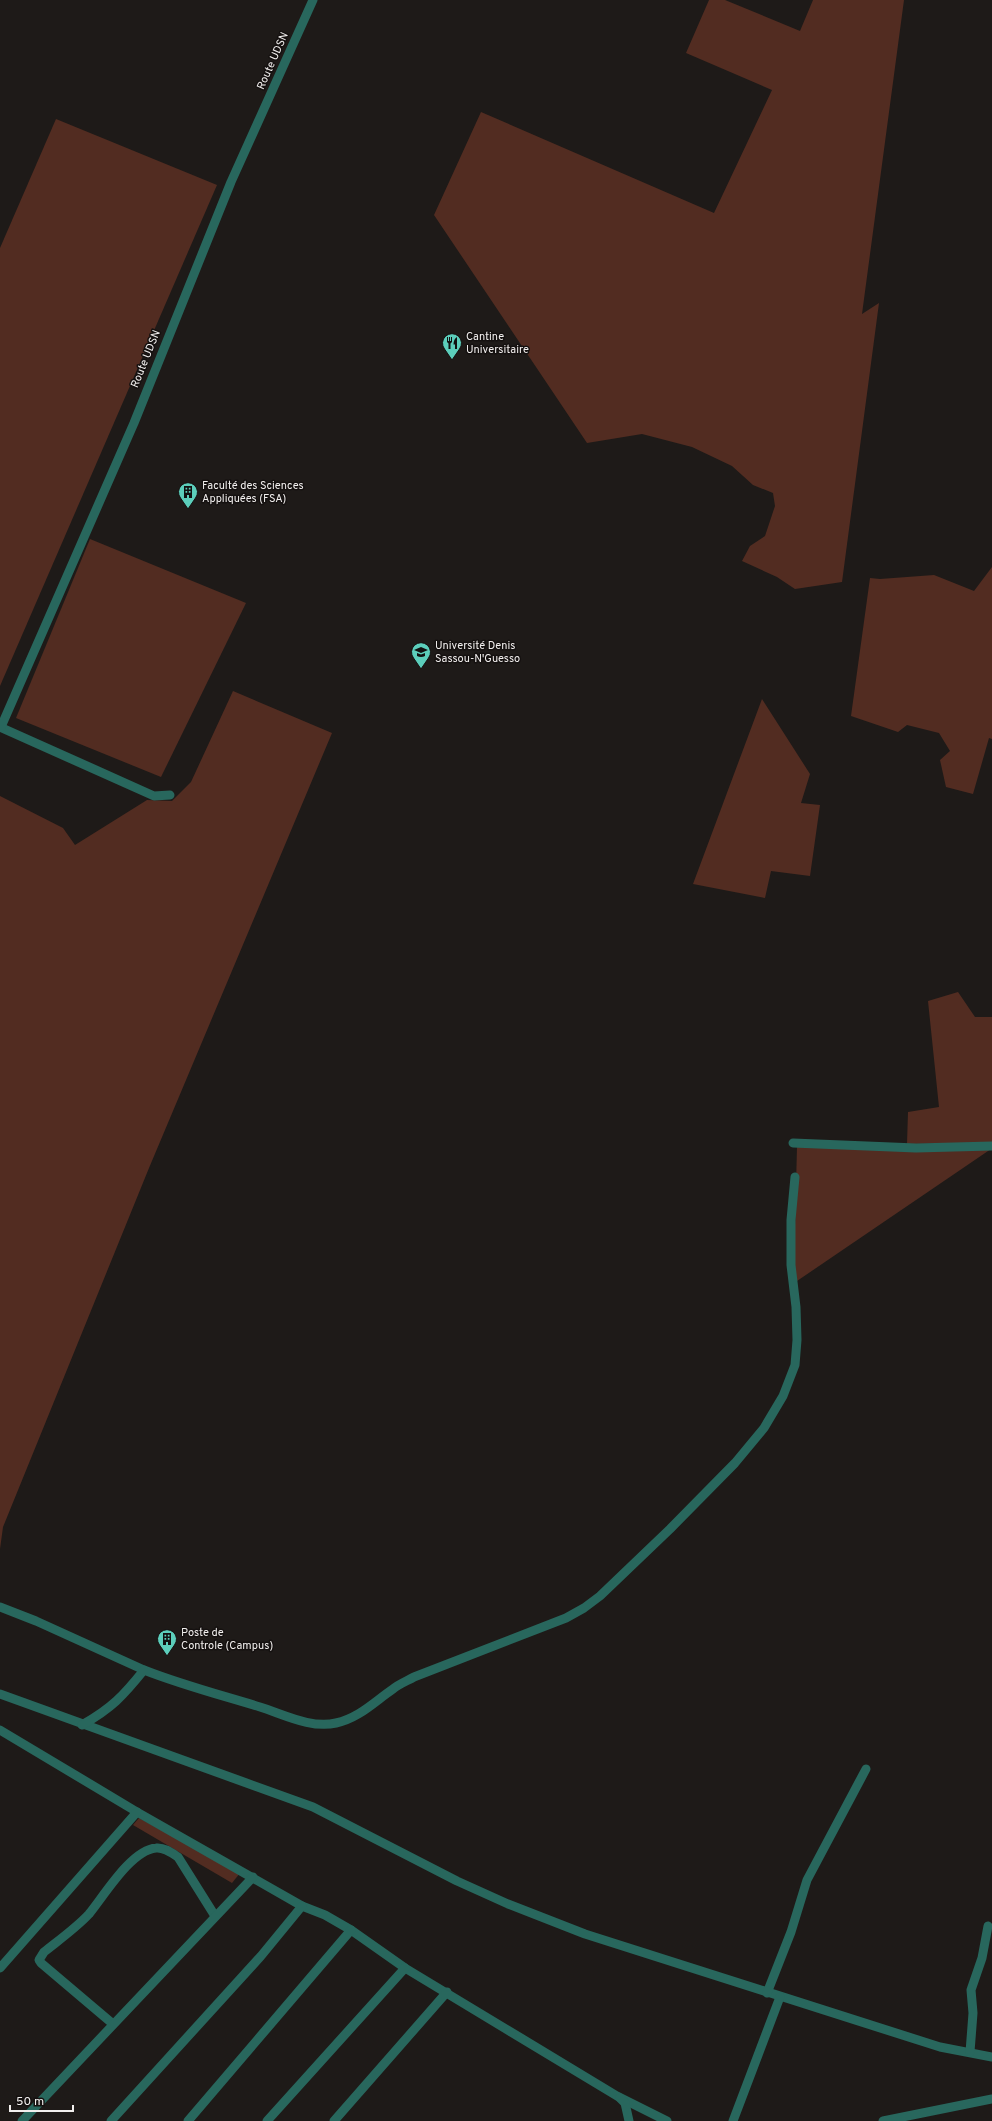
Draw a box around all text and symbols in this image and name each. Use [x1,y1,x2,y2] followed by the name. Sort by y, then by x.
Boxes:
[254,30,292,92] street label: Route UDSN
[128,328,164,390] street label: Route UDSN
[466,330,529,357] place label: Cantine Universitaire
[441,332,463,360] restaurant icon: Cantine Universitaire
[202,479,304,506] place label: Faculté des Sciences Appliquées (FSA)
[177,481,199,509] building icon: Faculté des Sciences Appliquées (FSA)
[435,639,520,666] place label: Université Denis Sassou-N'Guesso
[410,641,432,669] school or university icon: Université Denis Sassou-N'Guesso
[181,1626,273,1653] place label: Poste de Controle (Campus)
[156,1628,178,1656] building icon: Poste de Controle (Campus)
[10,2087,73,2113] scale bar
[16,2094,44,2110] text: 50 m

